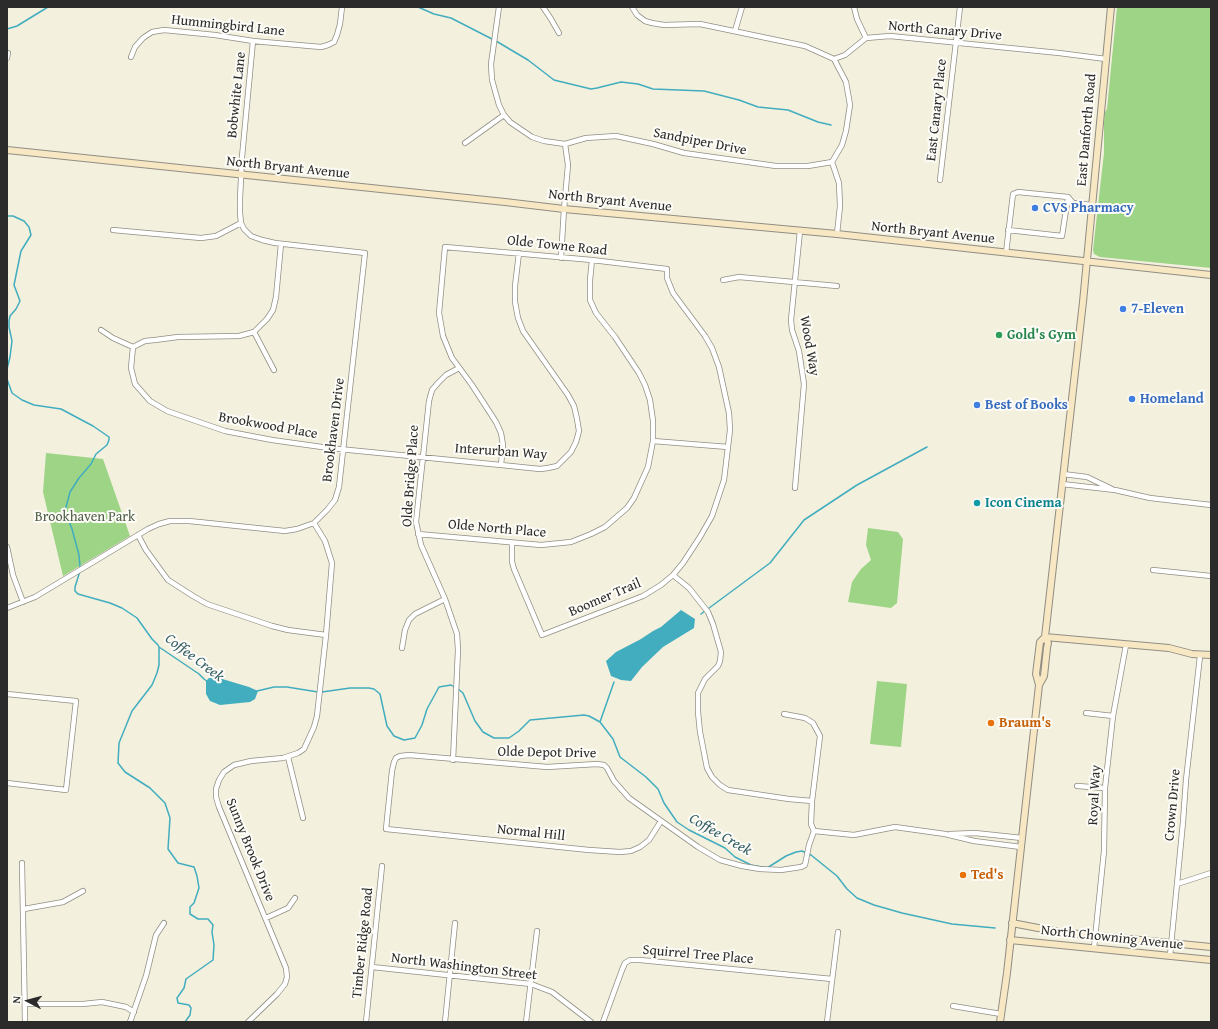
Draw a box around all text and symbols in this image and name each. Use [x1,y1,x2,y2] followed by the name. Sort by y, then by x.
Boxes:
[171,12,285,40] street label: Hummingbird Lane
[888,18,1002,44] street label: North Canary Drive
[224,51,250,139] street label: Bobwhite Lane
[923,58,951,162] street label: East Canary Place
[1074,73,1100,187] street label: East Danforth Road
[652,125,748,159] street label: Sandpiper Drive
[225,153,351,183] street label: North Bryant Avenue
[547,186,673,216] street label: North Bryant Avenue
[1043,200,1134,216] place label: CVS Pharmacy
[1030,203,1040,213] marker: CVS Pharmacy
[870,218,996,248] street label: North Bryant Avenue
[506,232,608,260] street label: Olde Towne Road
[1131,301,1184,317] place label: 7-Eleven
[1118,304,1128,314] marker: 7-Eleven
[795,314,823,378] street label: Wood Way
[1007,327,1076,343] place label: Gold's Gym
[994,330,1004,340] marker: Gold's Gym
[319,377,349,483] street label: Brookhaven Drive
[1140,391,1204,407] place label: Homeland
[1127,394,1137,404] marker: Homeland
[985,397,1068,413] place label: Best of Books
[972,400,982,410] marker: Best of Books
[217,409,319,443] street label: Brookwood Place
[399,424,423,528] street label: Olde Bridge Place
[454,440,548,464] street label: Interurban Way
[985,495,1062,511] place label: Icon Cinema
[972,498,982,508] marker: Icon Cinema
[35,509,135,525] park label: Brookhaven Park
[447,516,547,542] street label: Olde North Place
[566,575,644,621] street label: Boomer Trail
[161,630,227,686] water label: Coffee Creek
[999,715,1051,731] place label: Braum's
[986,718,996,728] marker: Braum's
[497,744,597,762] street label: Olde Depot Drive
[1085,764,1105,826] street label: Royal Way
[1161,768,1185,842] street label: Crown Drive
[222,796,278,904] street label: Sunny Brook Drive
[686,810,754,860] water label: Coffee Creek
[496,821,566,845] street label: Normal Hill
[971,867,1004,883] place label: Ted's
[958,870,968,880] marker: Ted's
[349,887,377,999] street label: Timber Ridge Road
[1040,922,1184,954] street label: North Chowning Avenue
[642,942,754,968] street label: Squirrel Tree Place
[390,950,538,984] street label: North Washington Street
[8,981,48,1021] north arrow
[8,995,24,1004] text: N

